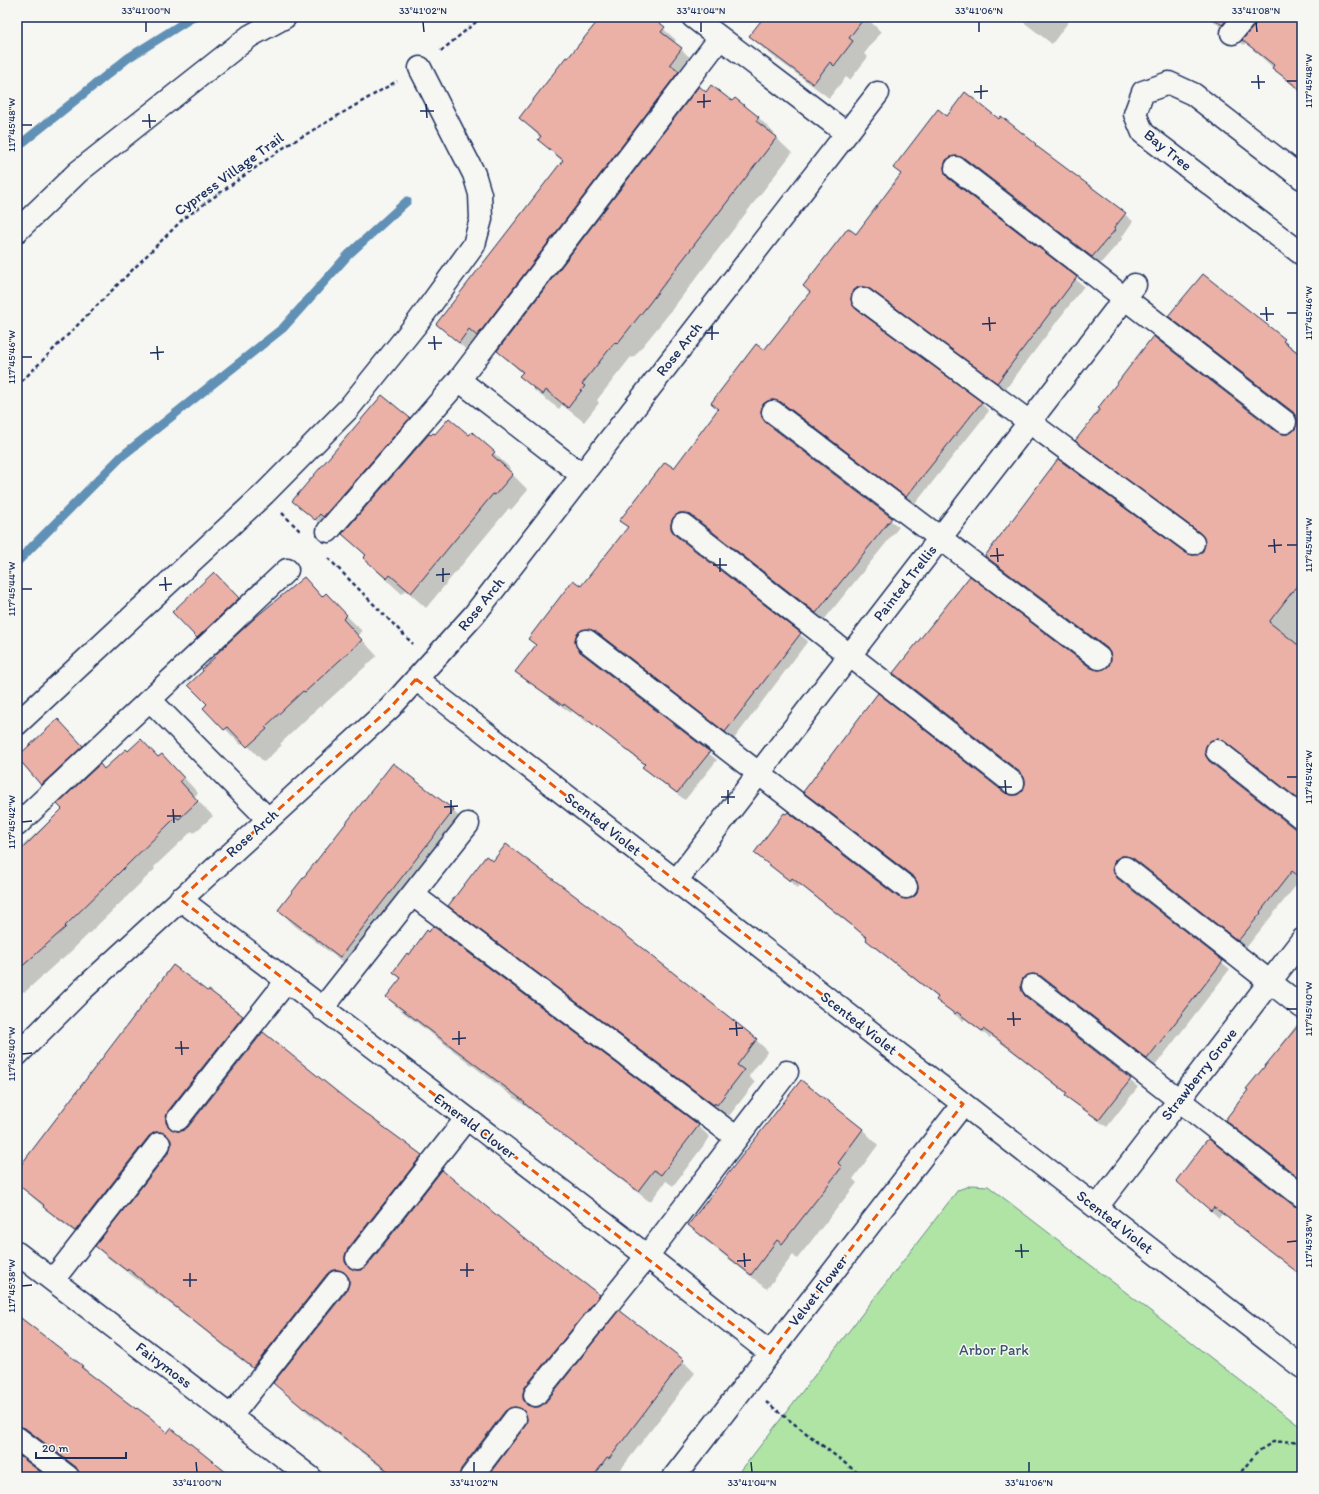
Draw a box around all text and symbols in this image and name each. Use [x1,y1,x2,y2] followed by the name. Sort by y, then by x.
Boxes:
[121,4,171,17] text: 33°41'00"N
[399,4,447,17] text: 33°41'02"N
[677,4,726,17] text: 33°41'04"N
[955,4,1003,17] text: 33°41'06"N
[1232,4,1280,17] text: 33°41'08"N
[1302,54,1315,108] text: 117°45'48"W
[5,98,18,152] text: 117°45'48"W
[1140,125,1196,175] street label: Bay Tree
[171,128,288,220] street label: Cypress Village Trail
[1302,286,1315,340] text: 117°45'46"W
[652,318,706,380] street label: Rose Arch
[5,330,18,384] text: 117°45'46"W
[1302,517,1315,572] text: 117°45'44"W
[870,541,941,625] street label: Painted Trellis
[5,561,18,616] text: 117°45'44"W
[454,573,508,635] street label: Rose Arch
[1302,750,1315,804] text: 117°45'42"W
[561,788,645,860] street label: Scented Violet
[5,795,18,849] text: 117°45'42"W
[222,805,282,861] street label: Rose Arch
[1302,981,1315,1036] text: 117°45'40"W
[817,987,901,1059] street label: Scented Violet
[1157,1024,1241,1124] street label: Strawberry Grove
[5,1026,18,1081] text: 117°45'40"W
[430,1089,520,1163] street label: Emerald Clover
[1073,1186,1157,1258] street label: Scented Violet
[1302,1214,1315,1268] text: 117°45'38"W
[785,1252,851,1330] street label: Velvet Flower
[5,1259,18,1313] text: 117°45'38"W
[132,1338,196,1392] street label: Fairymoss
[959,1341,1029,1359] park label: Arbor Park
[36,1434,126,1460] scale bar
[42,1441,69,1455] text: 20 m
[172,1476,222,1489] text: 33°41'00"N
[450,1476,498,1489] text: 33°41'02"N
[728,1476,777,1489] text: 33°41'04"N
[1005,1476,1053,1489] text: 33°41'06"N

